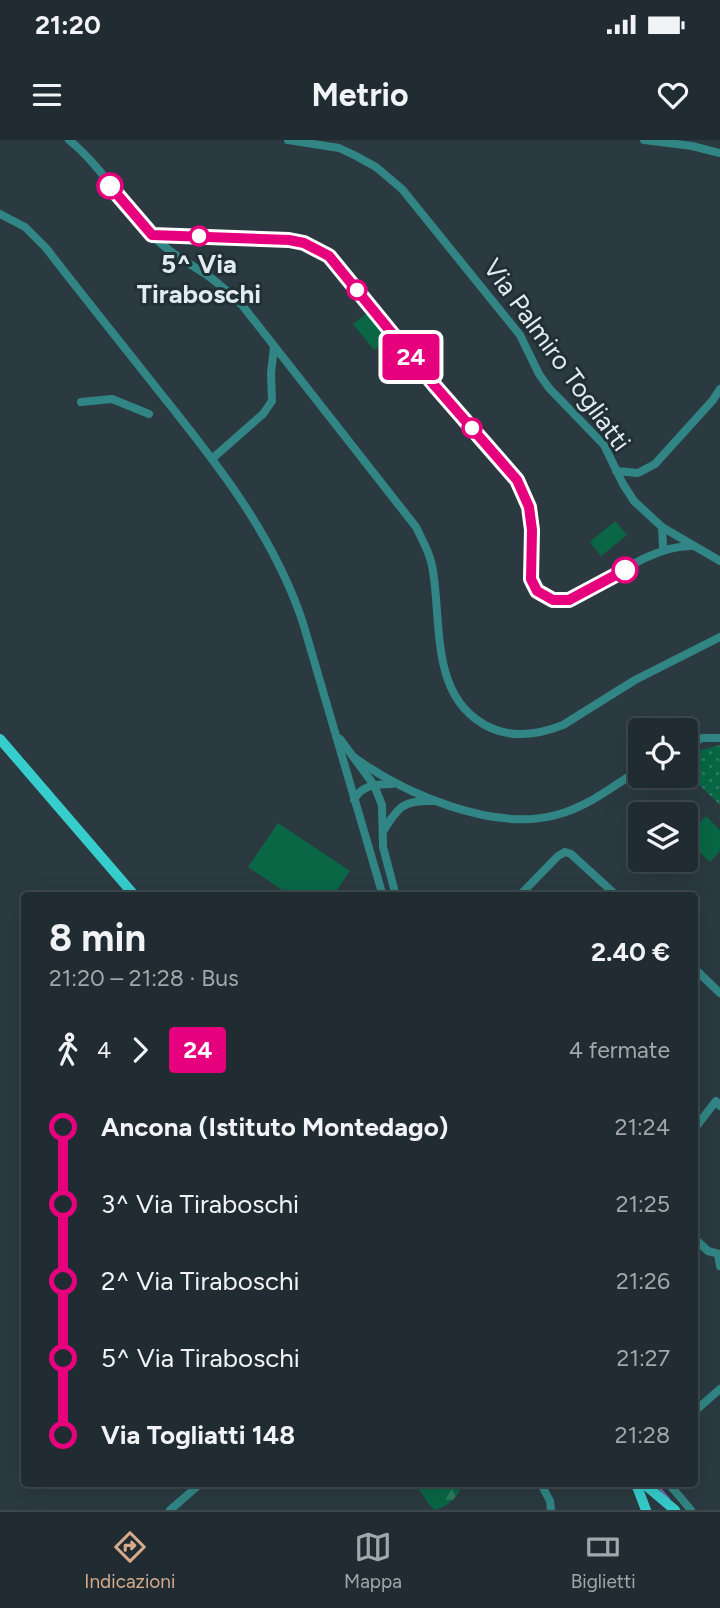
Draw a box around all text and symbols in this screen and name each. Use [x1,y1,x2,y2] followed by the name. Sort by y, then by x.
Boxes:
[35,9,101,41] text: 21:20
[28,76,66,114] icon: menu
[311,76,409,114] text: Metrio
[654,76,692,114] icon: heart
[97,173,123,199] unlabelled marker
[189,226,209,246] marker: 5^ Via Tiraboschi
[137,248,261,310] place label: 5^ Via Tiraboschi
[477,253,637,457] street label: Via Palmiro Togliatti
[347,280,367,300] unlabelled marker
[380,334,443,380] line badge: 24
[396,342,426,371] text: 24
[462,418,482,438] unlabelled marker
[612,557,638,583] unlabelled marker
[628,718,698,872] map controls
[628,718,698,788] button: locate
[628,802,698,872] button: layers
[49,915,146,961] text: 8 min
[591,936,670,968] text: 2.40 €
[49,964,239,992] text: 21:20 – 21:28 · Bus
[49,1031,87,1069] icon: walk
[121,1031,159,1069] icon: forward
[183,1035,212,1064] text: 24
[97,1036,111,1064] text: 4
[569,1036,670,1064] text: 4 fermate
[101,1111,448,1143] text: Ancona (Istituto Montedago)
[615,1113,670,1141] text: 21:24
[101,1188,299,1220] text: 3^ Via Tiraboschi
[616,1190,670,1218] text: 21:25
[101,1265,299,1297] text: 2^ Via Tiraboschi
[616,1267,670,1295] text: 21:26
[101,1342,300,1374] text: 5^ Via Tiraboschi
[617,1344,670,1372] text: 21:27
[101,1419,295,1451] text: Via Togliatti 148
[615,1421,670,1449] text: 21:28
[84,1528,175,1593] tab: Indicazioni
[344,1528,402,1593] tab: Mappa
[571,1528,636,1593] tab: Biglietti

